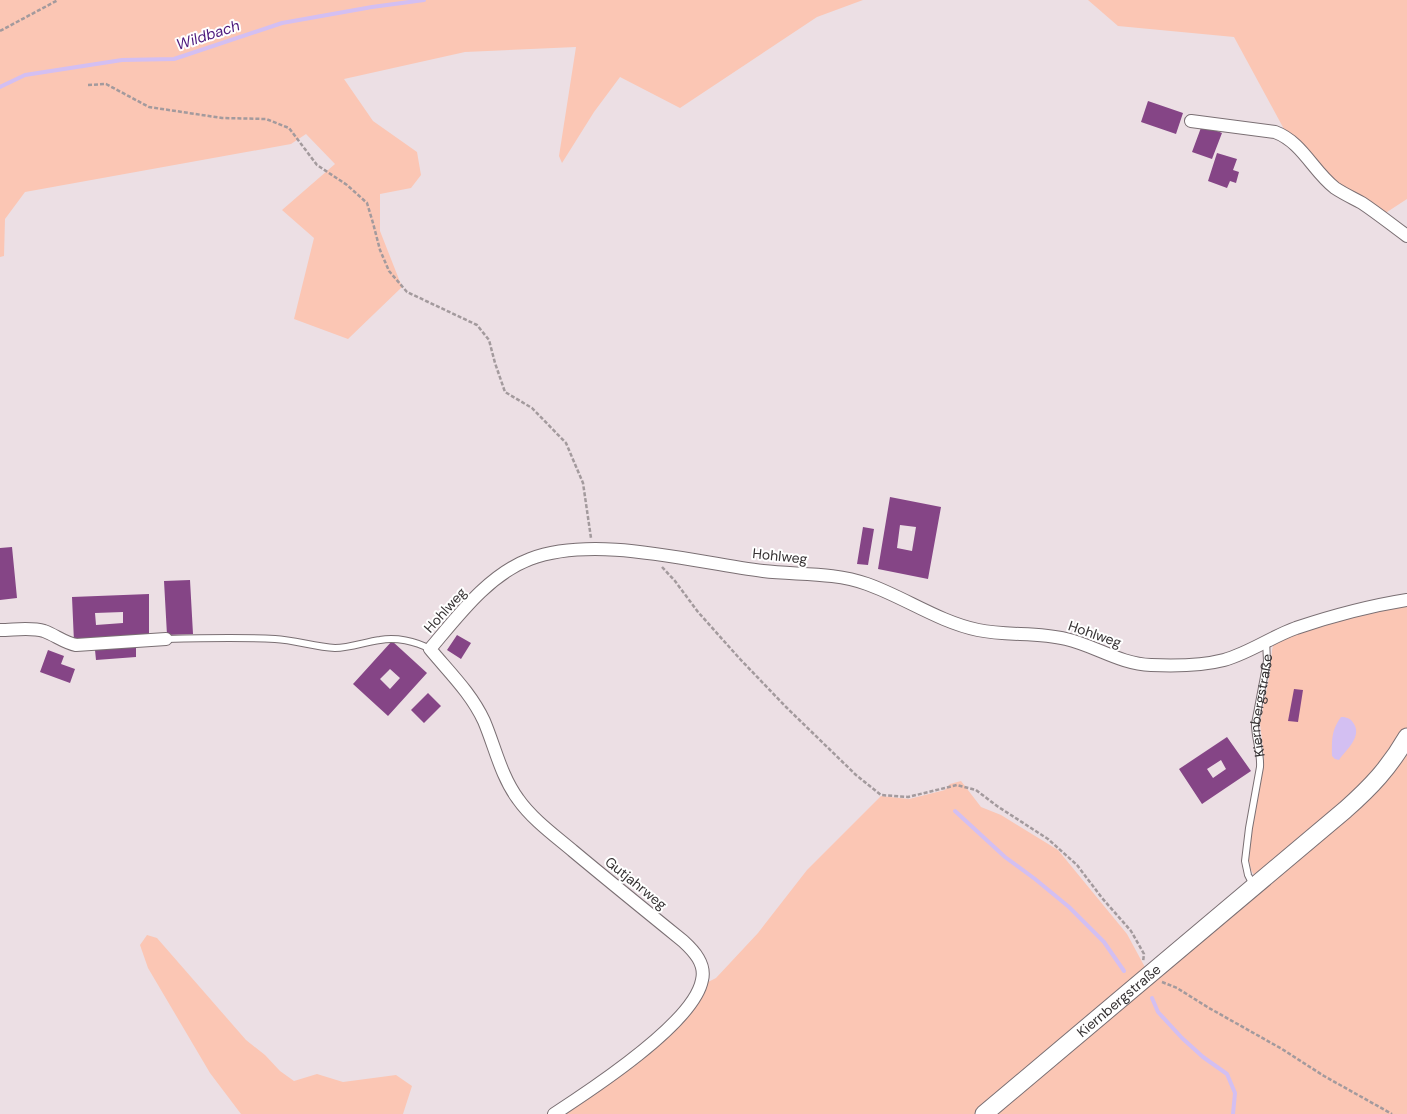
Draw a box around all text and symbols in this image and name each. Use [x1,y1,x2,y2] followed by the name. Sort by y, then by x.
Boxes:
[174,15,243,55] water label: Wildbach
[752,544,809,568] street label: Hohlweg
[420,583,470,637] street label: Hohlweg
[1066,617,1124,652] street label: Hohlweg
[1246,654,1276,758] street label: Kiernbergstraße
[601,853,671,914] street label: Gutjahrweg
[1073,960,1164,1041] street label: Kiernbergstraße

